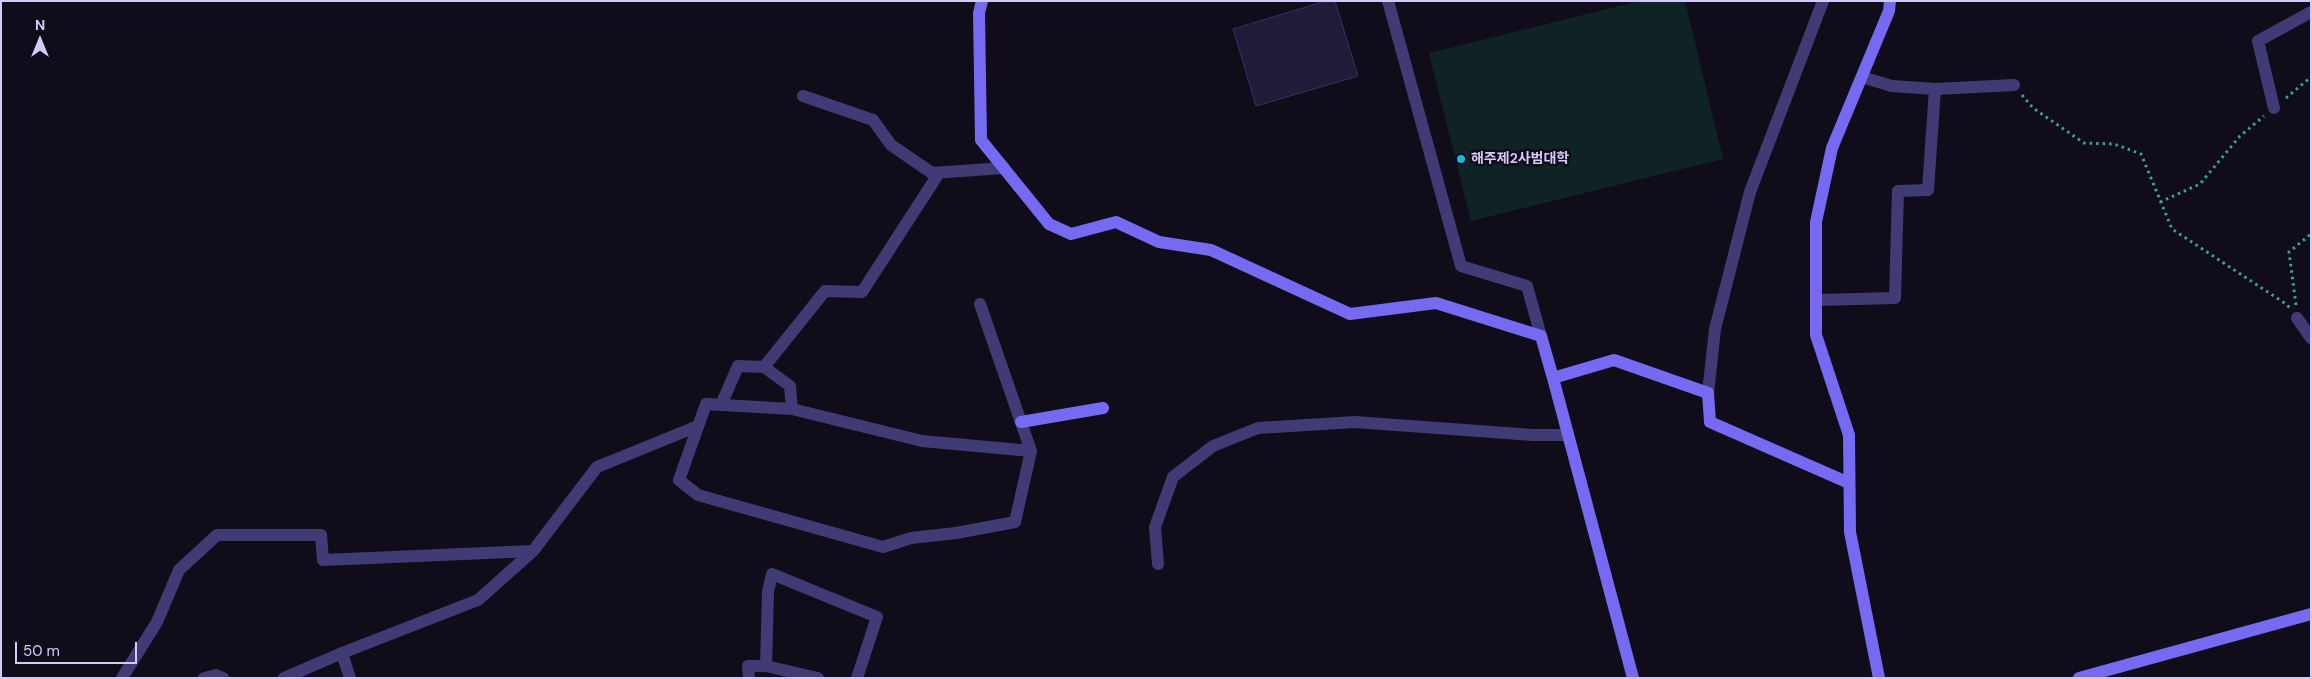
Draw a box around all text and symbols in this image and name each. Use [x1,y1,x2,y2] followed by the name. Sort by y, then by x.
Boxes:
[15,15,65,65] north arrow
[35,16,45,34] text: N
[1471,151,1569,167] place label: 해주제2사범대학
[1455,153,1467,165] marker: 해주제2사범대학
[18,632,140,664] scale bar
[23,641,60,661] text: 50 m

